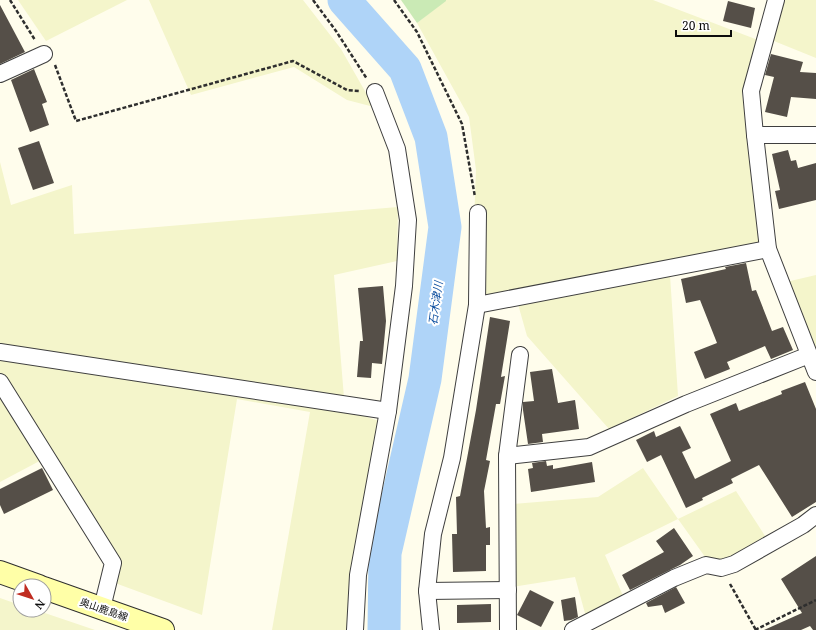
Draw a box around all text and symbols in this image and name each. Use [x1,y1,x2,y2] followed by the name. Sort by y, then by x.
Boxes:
[676,12,731,38] scale bar
[682,17,710,34] text: 20 m
[425,279,446,326] water label: 石木津川
[12,578,52,618] north arrow
[78,594,130,624] street label: 奥山鹿島線
[31,597,49,613] text: N

